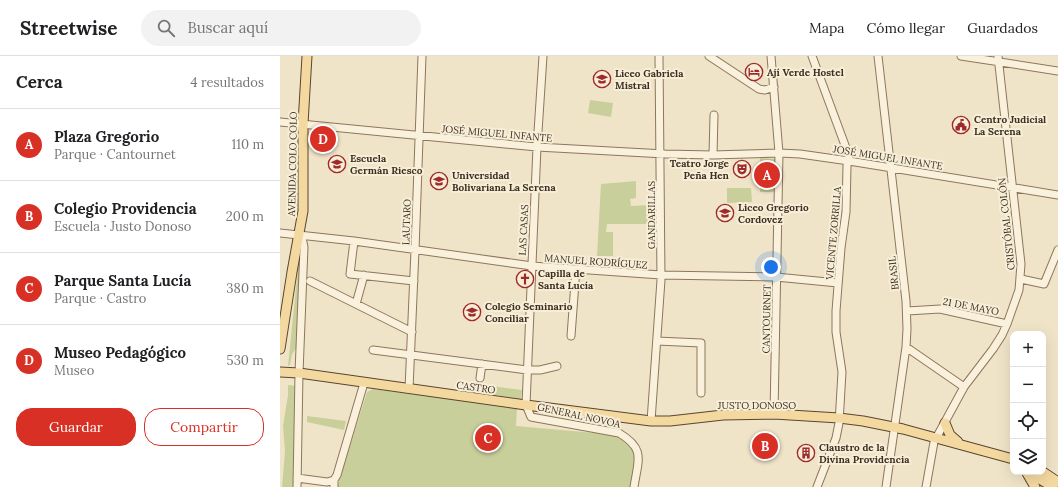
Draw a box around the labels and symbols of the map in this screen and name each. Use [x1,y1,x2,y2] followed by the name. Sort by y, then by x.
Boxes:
[744,62,764,82] hotel icon: Ají Verde Hostel
[767,66,844,79] place label: Ají Verde Hostel
[615,67,684,92] place label: Liceo Gabriela Mistral
[592,69,612,89] school or university icon: Liceo Gabriela Mistral
[285,111,300,218] street label: AVENIDA COLO COLO
[974,113,1046,138] place label: Centro Judicial La Serena
[951,115,971,135] public building icon: Centro Judicial La Serena
[440,122,553,145] street label: JOSÉ MIGUEL INFANTE
[310,124,336,154] pin: D
[831,142,944,173] street label: JOSÉ MIGUEL INFANTE
[350,152,423,177] place label: Escuela Germán Riesco
[327,154,347,174] school or university icon: Escuela Germán Riesco
[670,157,730,182] place label: Teatro Jorge Peña Hen
[732,159,752,179] theatre icon: Teatro Jorge Peña Hen
[754,160,780,190] pin: A
[452,169,556,194] place label: Universidad Bolivariana La Serena
[429,171,449,191] school or university icon: Universidad Bolivariana La Serena
[995,177,1018,271] street label: CRISTÓBAL COLÓN
[645,181,658,249] street label: GANDARILLAS
[823,185,844,281] street label: VICENTE ZORRILLA
[399,199,414,245] street label: LAUTARO
[738,201,809,226] place label: Liceo Gregorio Cordovez
[715,203,735,223] school or university icon: Liceo Gregorio Cordovez
[516,204,531,256] street label: LAS CASAS
[544,251,648,272] street label: MANUEL RODRÍGUEZ
[885,255,902,291] street label: BRASIL
[761,257,781,277] your location
[538,267,594,292] place label: Capilla de Santa Lucía
[515,269,535,289] church icon: Capilla de Santa Lucía
[759,284,774,354] street label: CANTOURNET
[942,295,1000,318] street label: 21 DE MAYO
[485,300,573,325] place label: Colegio Seminario Conciliar
[462,302,482,322] school or university icon: Colegio Seminario Conciliar
[455,378,496,397] street label: CASTRO
[717,399,796,412] street label: JUSTO DONOSO
[536,400,623,431] street label: GENERAL NOVOA
[475,423,501,453] pin: C
[752,431,778,461] pin: B
[819,441,910,466] place label: Claustro de la Divina Providencia
[796,443,816,463] building icon: Claustro de la Divina Providencia

